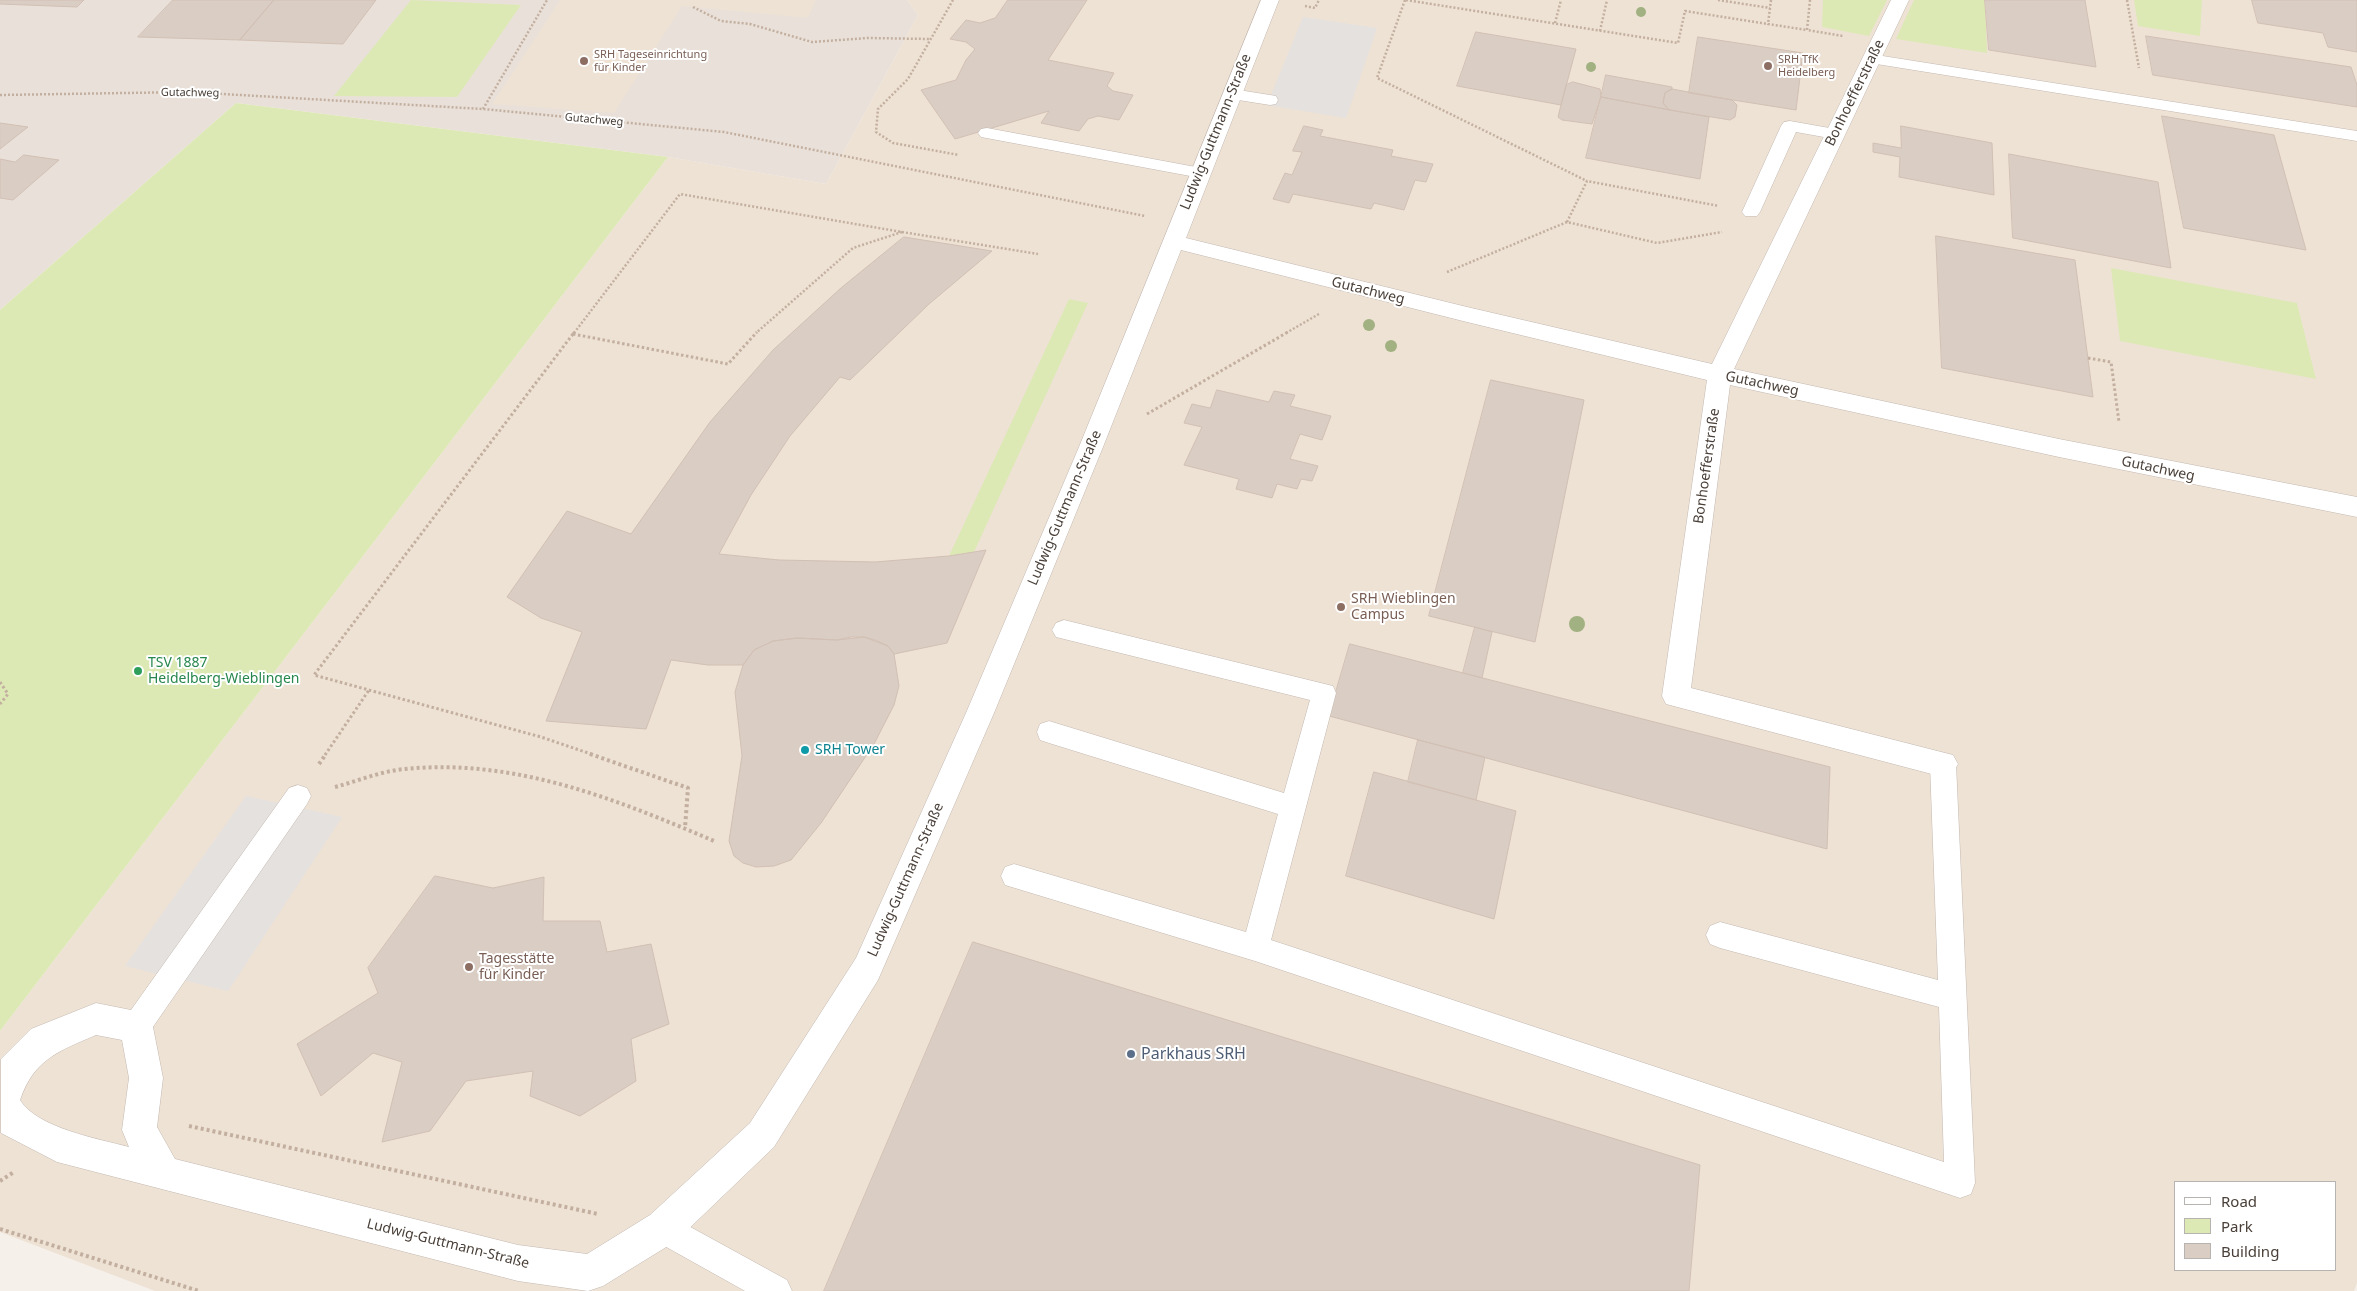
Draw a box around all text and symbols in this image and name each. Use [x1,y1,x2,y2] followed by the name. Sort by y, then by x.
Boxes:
[1822,37,1888,149] street label: Bonhoefferstraße
[594,48,707,74] place label: SRH Tageseinrichtung für Kinder
[1177,51,1255,213] street label: Ludwig-Guttmann-Straße
[1778,53,1835,79] place label: SRH TfK Heidelberg
[578,55,590,67] marker: SRH Tageseinrichtung für Kinder
[1762,60,1774,72] marker: SRH TfK Heidelberg
[161,86,219,100] street label: Gutachweg
[564,111,624,129] street label: Gutachweg
[1330,274,1406,308] street label: Gutachweg
[1724,368,1800,400] street label: Gutachweg
[1691,407,1723,525] street label: Bonhoefferstraße
[1025,428,1105,588] street label: Ludwig-Guttmann-Straße
[2120,453,2196,485] street label: Gutachweg
[1351,591,1456,624] place label: SRH Wieblingen Campus
[1335,601,1347,613] marker: SRH Wieblingen Campus
[148,655,299,688] place label: TSV 1887 Heidelberg-Wieblingen
[132,665,144,677] marker: TSV 1887 Heidelberg-Wieblingen
[815,742,885,758] place label: SRH Tower
[799,744,811,756] marker: SRH Tower
[864,800,948,960] street label: Ludwig-Guttmann-Straße
[479,951,554,984] place label: Tagesstätte für Kinder
[463,961,475,973] marker: Tagesstätte für Kinder
[1141,1044,1246,1064] place label: Parkhaus SRH
[1125,1048,1137,1060] marker: Parkhaus SRH
[2174,1181,2337,1271] legend
[2221,1191,2257,1211] text: Road
[365,1216,531,1272] street label: Ludwig-Guttmann-Straße
[2221,1216,2253,1236] text: Park
[2221,1241,2279,1261] text: Building

